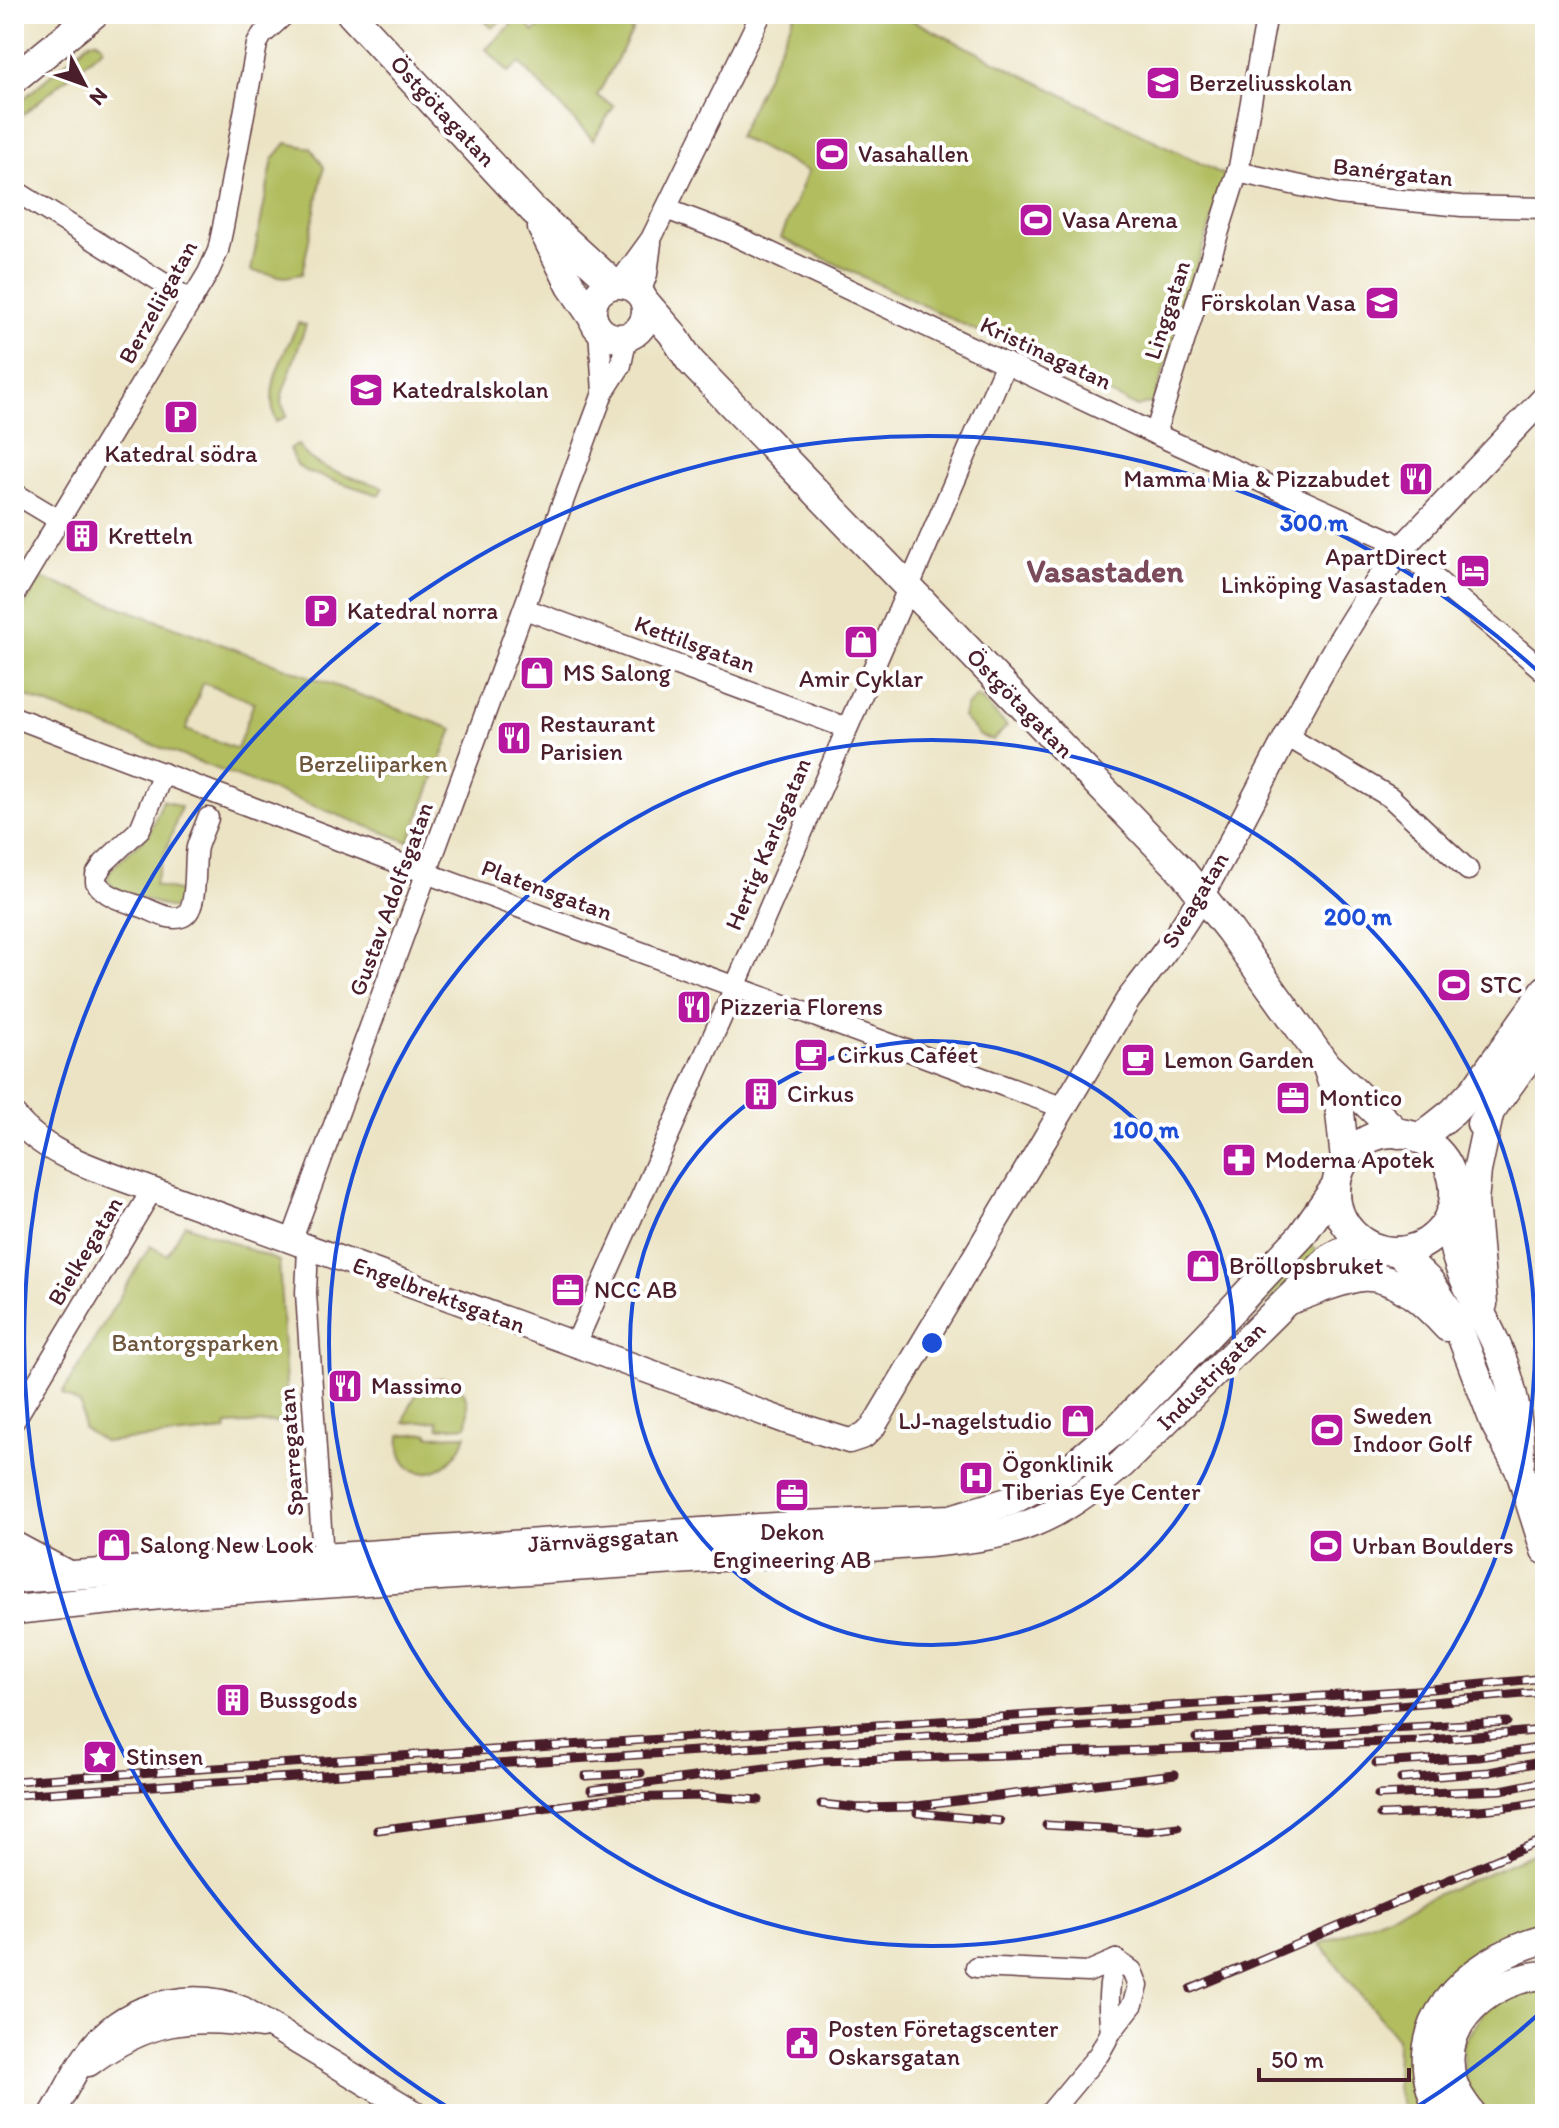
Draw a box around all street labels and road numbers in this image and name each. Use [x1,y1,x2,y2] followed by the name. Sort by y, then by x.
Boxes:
[384,49,503,173] street label: Östgötagatan
[1332,151,1455,192] street label: Banérgatan
[112,234,204,369] street label: Berzeliigatan
[1137,256,1196,363] street label: Linggatan
[976,309,1117,396] street label: Kristinagatan
[631,608,760,679] street label: Kettilsgatan
[961,641,1080,764] street label: Östgötagatan
[718,753,817,934] street label: Hertig Karlsgatan
[342,797,439,1000] street label: Gustav Adolfsgatan
[1154,846,1235,953] street label: Sveagatan
[478,852,617,927] street label: Platensgatan
[41,1191,129,1310] street label: Bielkegatan
[349,1250,529,1339] street label: Engelbrektsgatan
[1150,1315,1272,1436] street label: Industrigatan
[272,1387,309,1517] street label: Sparregatan
[527,1519,679,1558] street label: Järnvägsgatan

